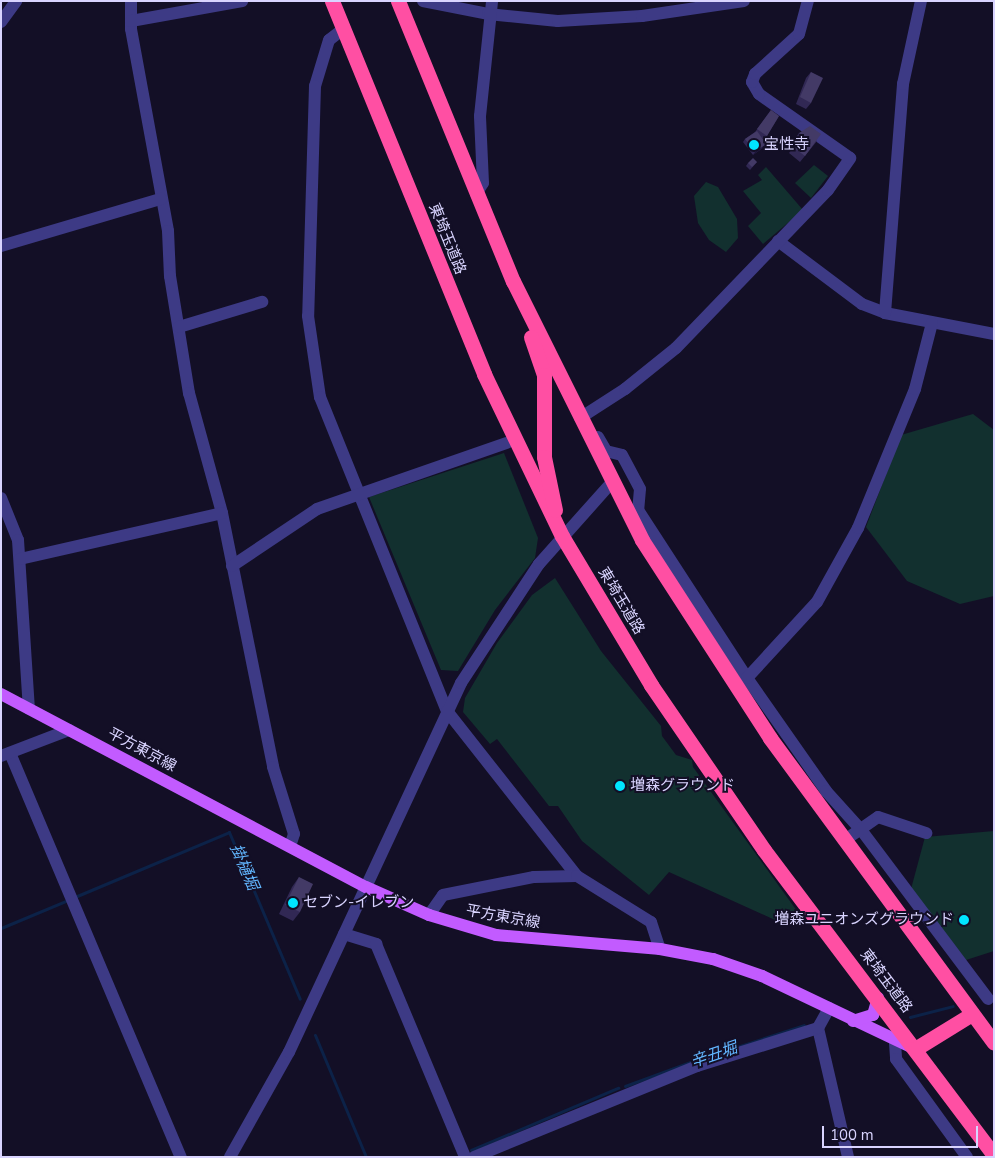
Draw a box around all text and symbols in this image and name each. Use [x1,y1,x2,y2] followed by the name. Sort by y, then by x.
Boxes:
[764,136,809,154] place label: 宝性寺
[748,139,760,151] marker: 宝性寺
[425,201,469,277] street label: 東埼玉道路
[594,564,648,638] street label: 東埼玉道路
[105,724,179,776] street label: 平方東京線
[630,777,735,795] place label: 増森グラウンド
[614,780,626,792] marker: 増森グラウンド
[226,841,262,893] water label: 掛樋堀
[303,894,414,912] place label: セブン-イレブン
[287,897,299,909] marker: セブン-イレブン
[465,902,541,932] street label: 平方東京線
[774,911,954,929] place label: 増森ユニオンズグラウンド
[958,914,970,926] marker: 増森ユニオンズグラウンド
[856,946,916,1016] street label: 東埼玉道路
[688,1038,740,1072] water label: 辛丑堀
[825,1116,981,1148] scale bar
[830,1125,874,1145] text: 100 m

